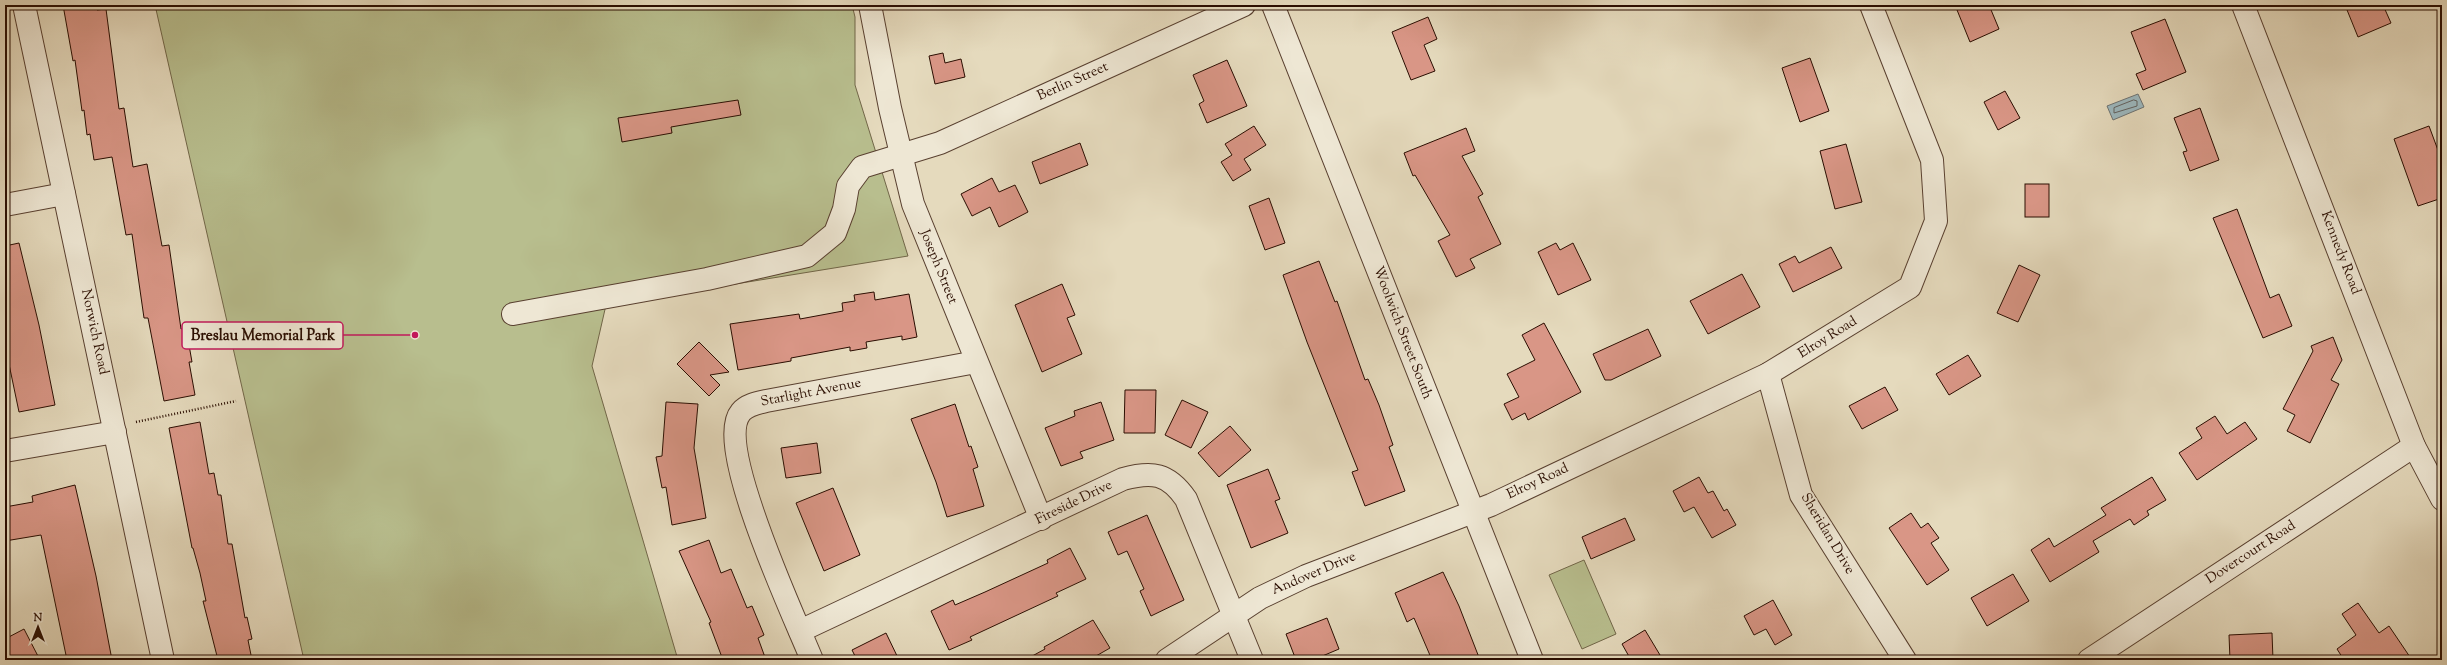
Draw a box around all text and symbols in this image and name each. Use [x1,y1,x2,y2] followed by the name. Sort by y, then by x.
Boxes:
[1034,57,1112,107] street label: Berlin Street
[2315,208,2365,298] street label: Kennedy Road
[914,226,962,307] street label: Joseph Street
[1367,263,1437,403] street label: Woolwich Street South
[75,287,113,377] street label: Norwich Road
[1795,312,1861,364] street label: Elroy Road
[182,322,343,349] callout: Breslau Memorial Park
[191,326,336,347] text: Breslau Memorial Park
[759,373,863,413] street label: Starlight Avenue
[1504,459,1572,505] street label: Elroy Road
[1032,476,1116,530] street label: Fireside Drive
[1795,490,1859,578] street label: Sheridan Drive
[2202,516,2300,590] street label: Dovercourt Road
[1269,547,1359,601] street label: Andover Drive
[18,607,58,647] north arrow
[33,610,43,626] text: N

